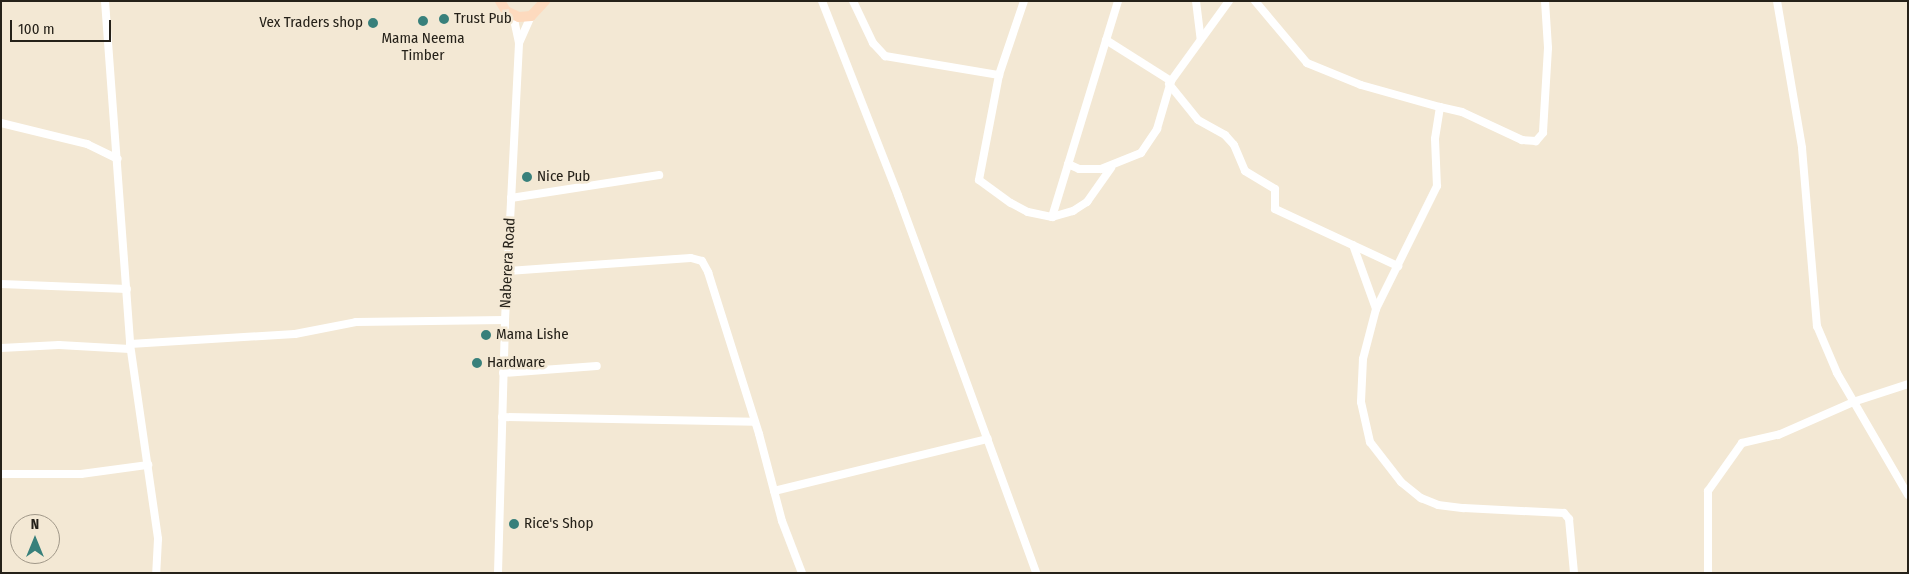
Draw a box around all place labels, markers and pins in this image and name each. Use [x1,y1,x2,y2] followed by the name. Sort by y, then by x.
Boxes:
[454,10,512,28] place label: Trust Pub
[438,13,450,25] marker: Trust Pub
[259,14,363,32] place label: Vex Traders shop
[417,15,429,27] marker: Mama Neema Timber
[367,17,379,29] marker: Vex Traders shop
[381,29,465,64] place label: Mama Neema Timber
[537,168,590,186] place label: Nice Pub
[521,171,533,183] marker: Nice Pub
[496,326,569,344] place label: Mama Lishe
[480,329,492,341] marker: Mama Lishe
[487,354,545,372] place label: Hardware
[471,357,483,369] marker: Hardware
[524,515,593,533] place label: Rice's Shop
[508,518,520,530] marker: Rice's Shop

